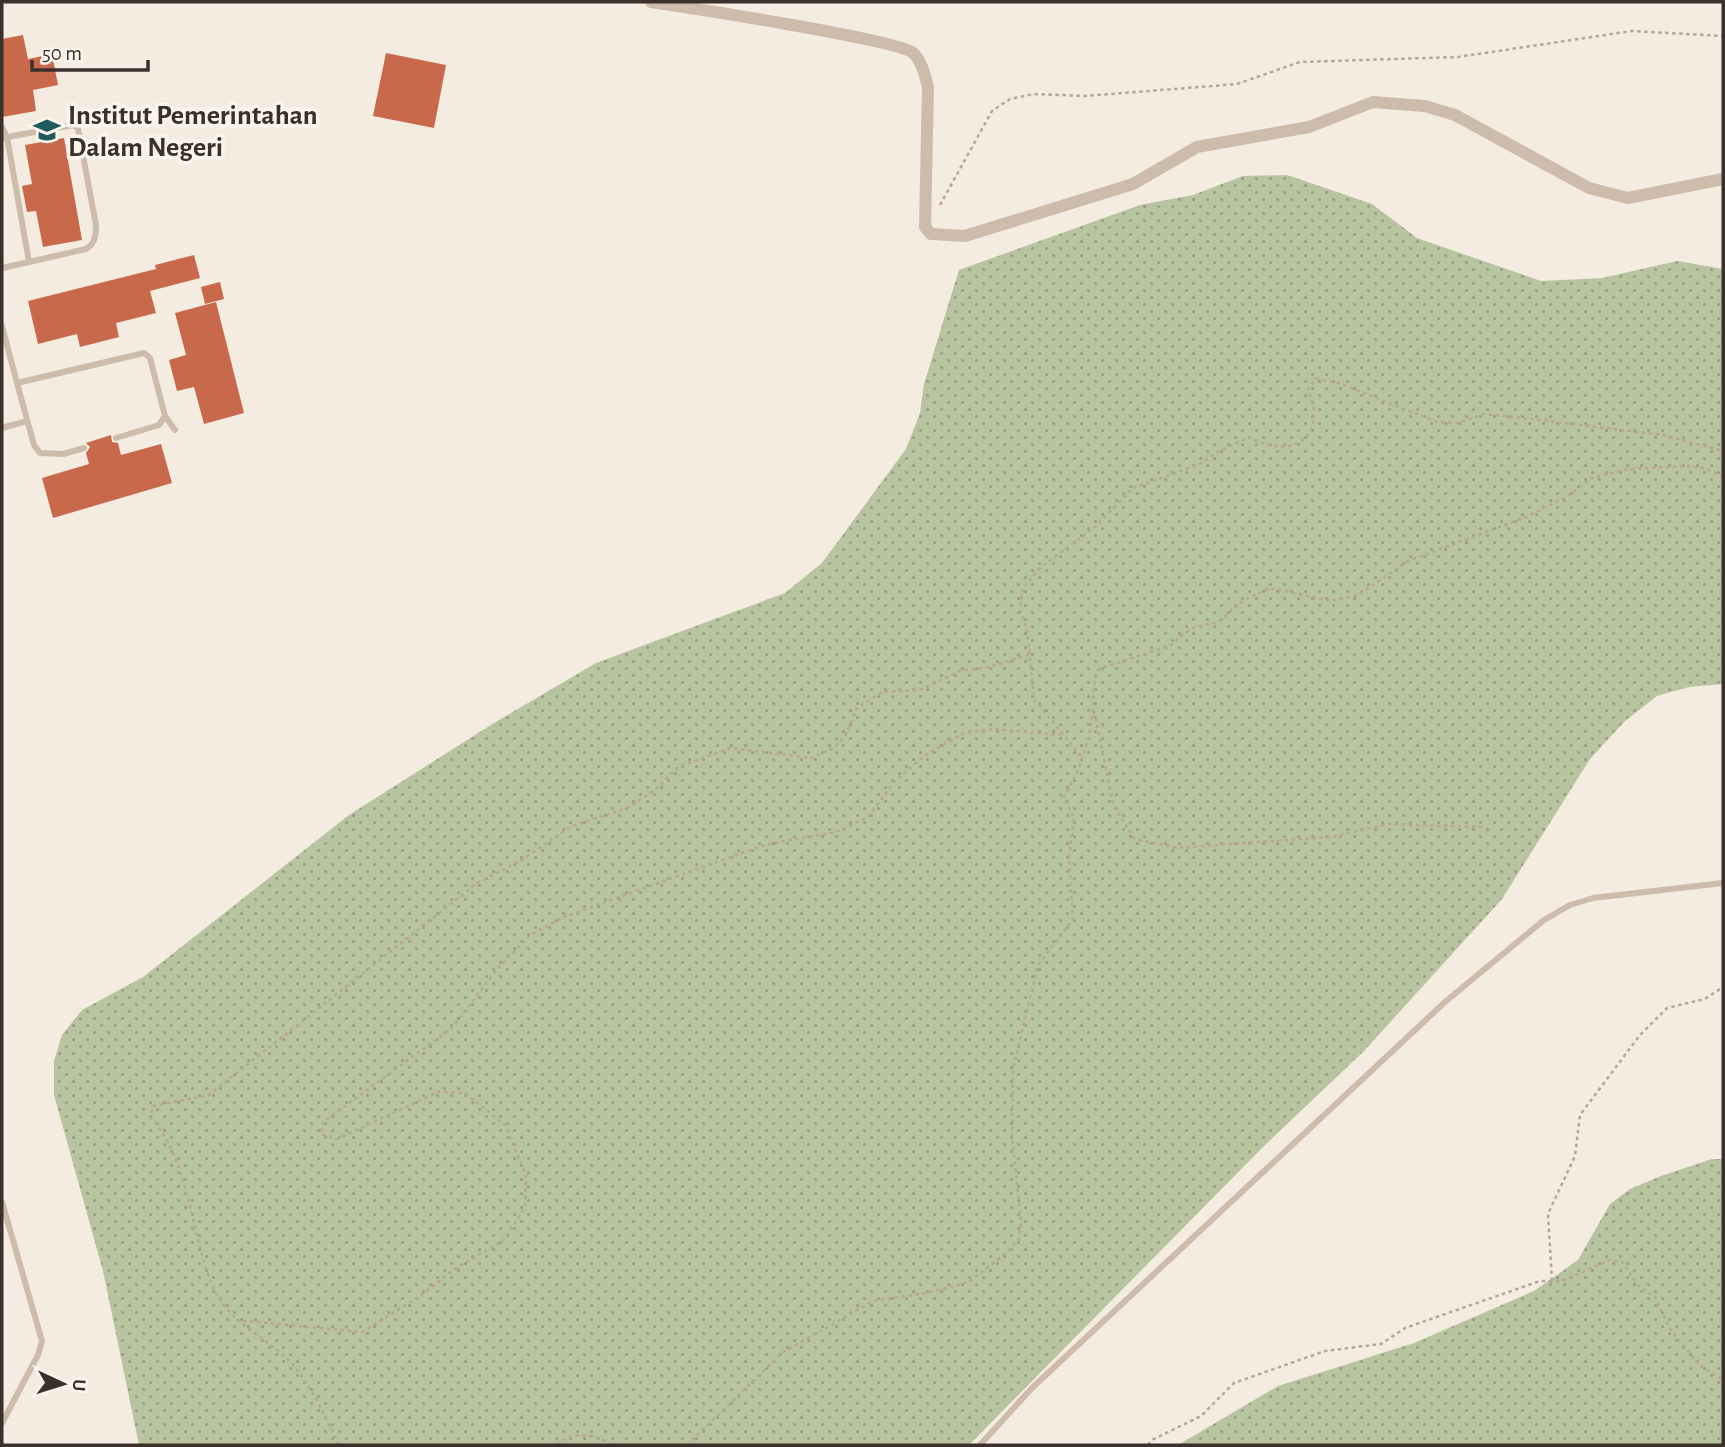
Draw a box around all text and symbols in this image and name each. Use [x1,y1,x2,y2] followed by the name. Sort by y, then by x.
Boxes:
[32,28,147,72] scale bar
[42,43,82,64] text: 50 m
[68,102,318,162] place label: Institut Pemerintahan Dalam Negeri
[32,115,62,145] school or university icon: Institut Pemerintahan Dalam Negeri
[28,1349,98,1419] north arrow
[69,1378,88,1392] text: U

